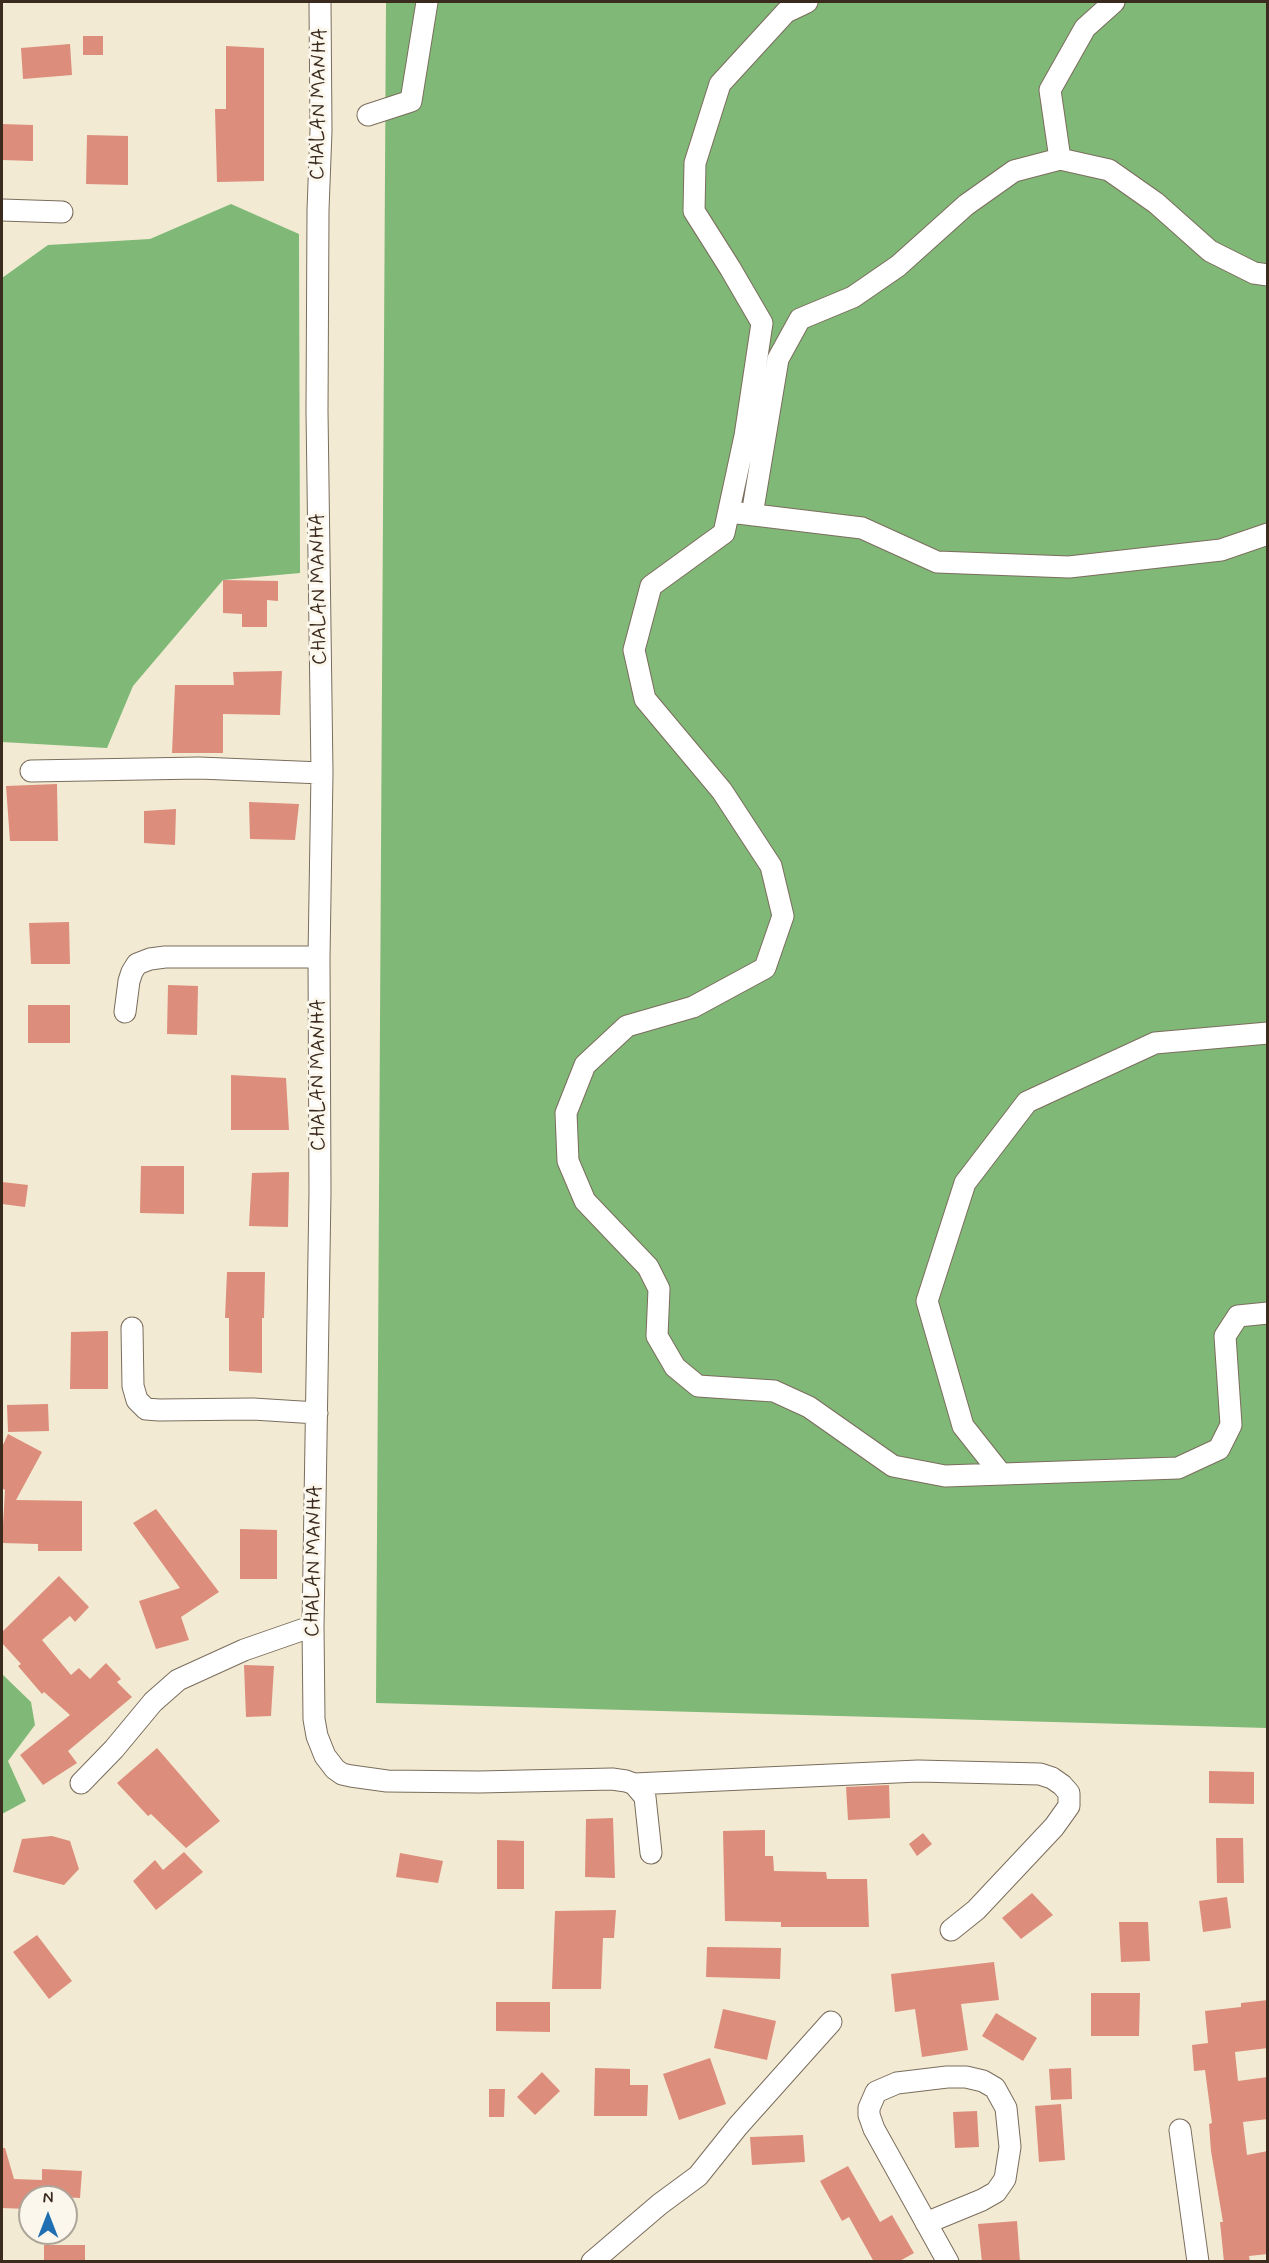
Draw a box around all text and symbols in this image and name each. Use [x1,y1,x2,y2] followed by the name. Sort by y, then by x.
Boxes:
[307,28,333,180] street label: CHALAN MANHA
[307,513,333,665] street label: CHALAN MANHA
[308,999,332,1151] street label: CHALAN MANHA
[302,1485,328,1637] street label: CHALAN MANHA
[18,2185,78,2245] north arrow
[43,2188,53,2209] text: N

